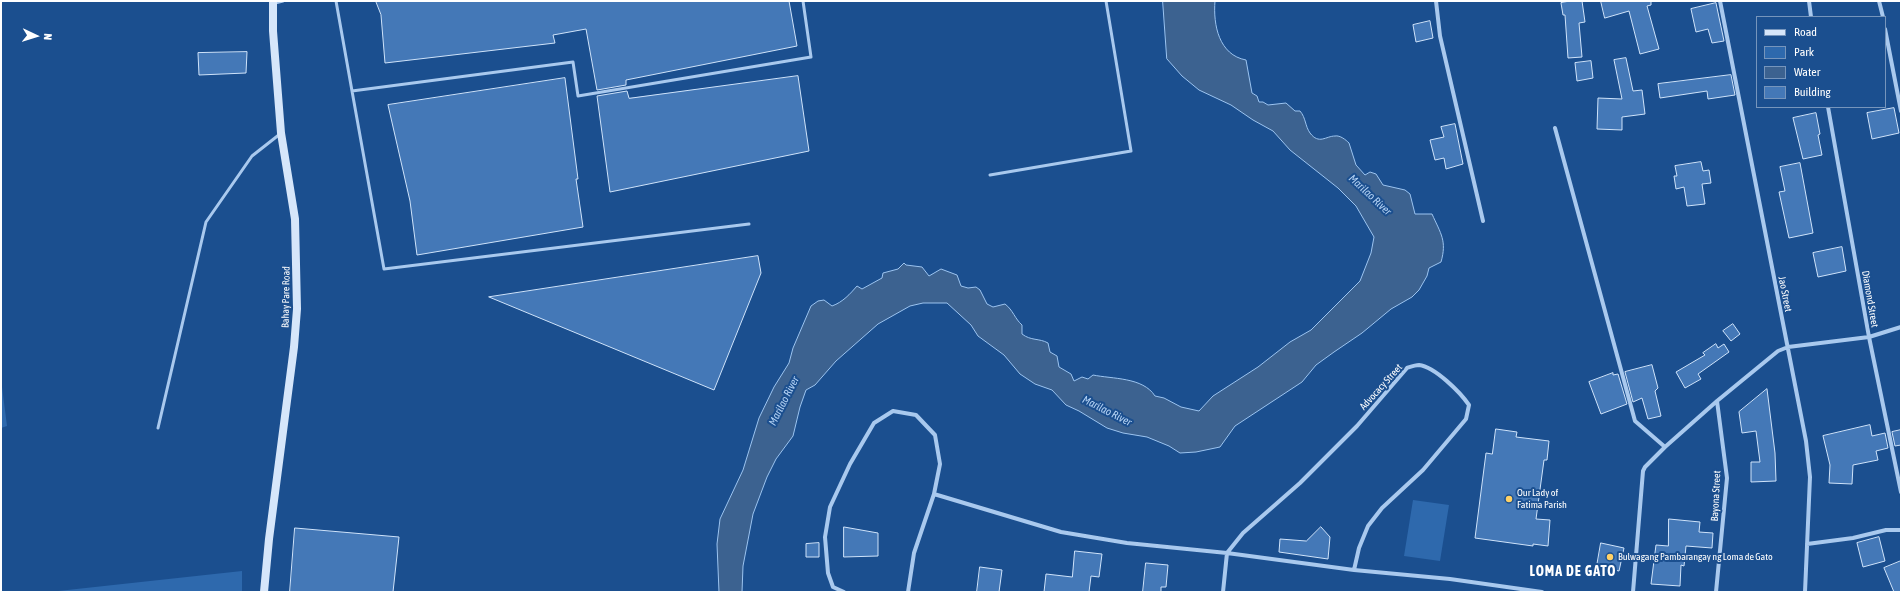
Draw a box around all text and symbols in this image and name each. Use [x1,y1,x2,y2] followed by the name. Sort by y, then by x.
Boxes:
[16,16,56,56] north arrow
[1756,16,1886,108] legend
[1794,25,1817,39] text: Road
[42,33,54,40] text: N
[1794,45,1814,59] text: Park
[1794,65,1820,79] text: Water
[1794,85,1831,99] text: Building
[1346,172,1394,218] water label: Marilao River
[279,266,293,328] street label: Bahay Pare Road
[1859,270,1881,328] street label: Diamond Street
[1776,275,1794,313] street label: Jao Street
[1357,361,1405,413] street label: Advocacy Street
[766,374,802,428] water label: Marilao River
[1080,393,1134,429] water label: Marilao River
[1709,470,1723,522] street label: Bayona Street
[1517,487,1567,510] place label: Our Lady of Fatima Parish
[1504,494,1514,504] marker: Our Lady of Fatima Parish
[1618,551,1773,563] place label: Bulwagang Pambarangay ng Loma de Gato
[1605,552,1615,562] marker: Bulwagang Pambarangay ng Loma de Gato
[1530,564,1616,580] district label: LOMA DE GATO

